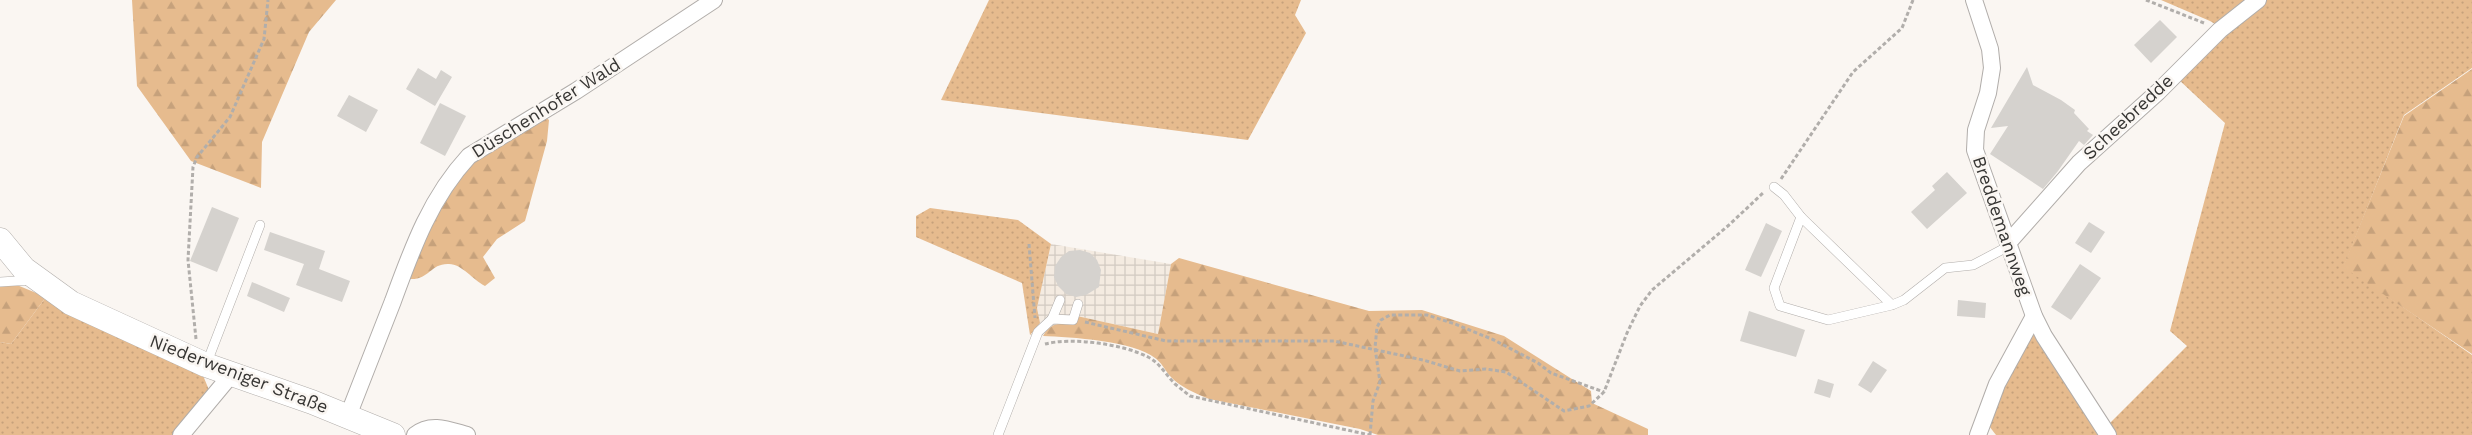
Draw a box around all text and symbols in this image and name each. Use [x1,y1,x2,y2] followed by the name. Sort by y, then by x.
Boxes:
[467,53,624,162] street label: Düschenhofer Wald
[2078,70,2177,164] street label: Scheebredde
[1969,153,2036,299] street label: Breddemannweg
[147,330,331,417] street label: Niederweniger Straße

